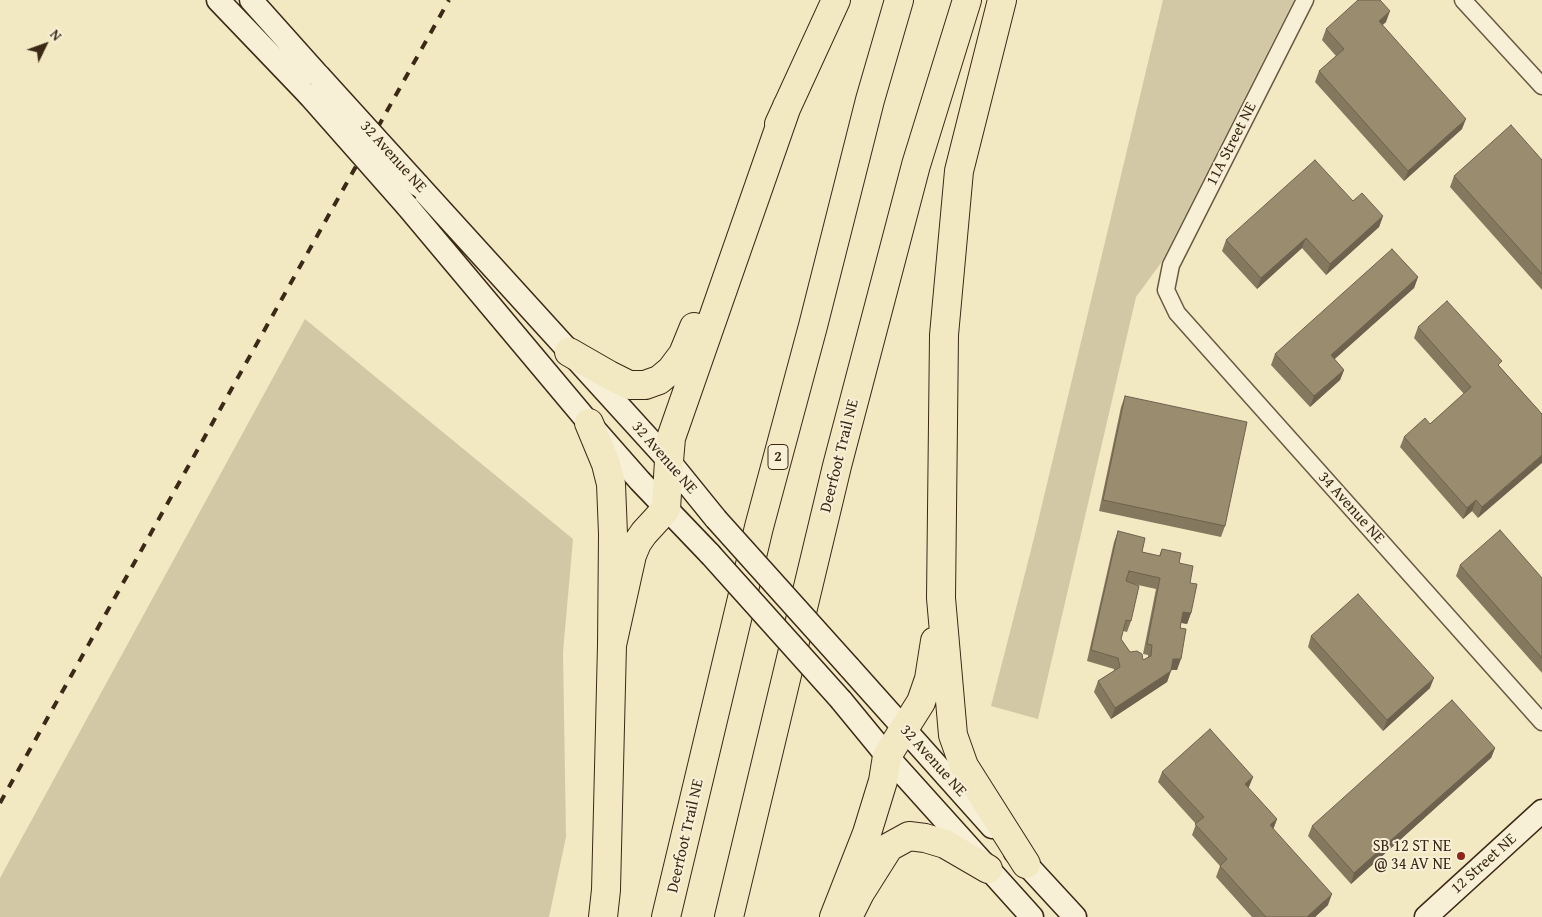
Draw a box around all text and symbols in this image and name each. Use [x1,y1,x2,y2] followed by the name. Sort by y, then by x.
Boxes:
[20,20,70,70] north arrow
[46,25,67,45] text: N
[1203,99,1261,189] street label: 11A Street NE
[356,117,430,197] street label: 32 Avenue NE
[817,397,863,515] street label: Deerfoot Trail NE
[627,418,701,498] street label: 32 Avenue NE
[768,444,788,470] road number: 2
[1314,468,1388,548] street label: 34 Avenue NE
[896,721,970,801] street label: 32 Avenue NE
[664,777,708,895] street label: Deerfoot Trail NE
[1447,830,1521,898] street label: 12 Street NE
[1373,837,1451,875] place label: SB 12 ST NE @ 34 AV NE
[1455,850,1467,862] marker: SB 12 ST NE @ 34 AV NE

